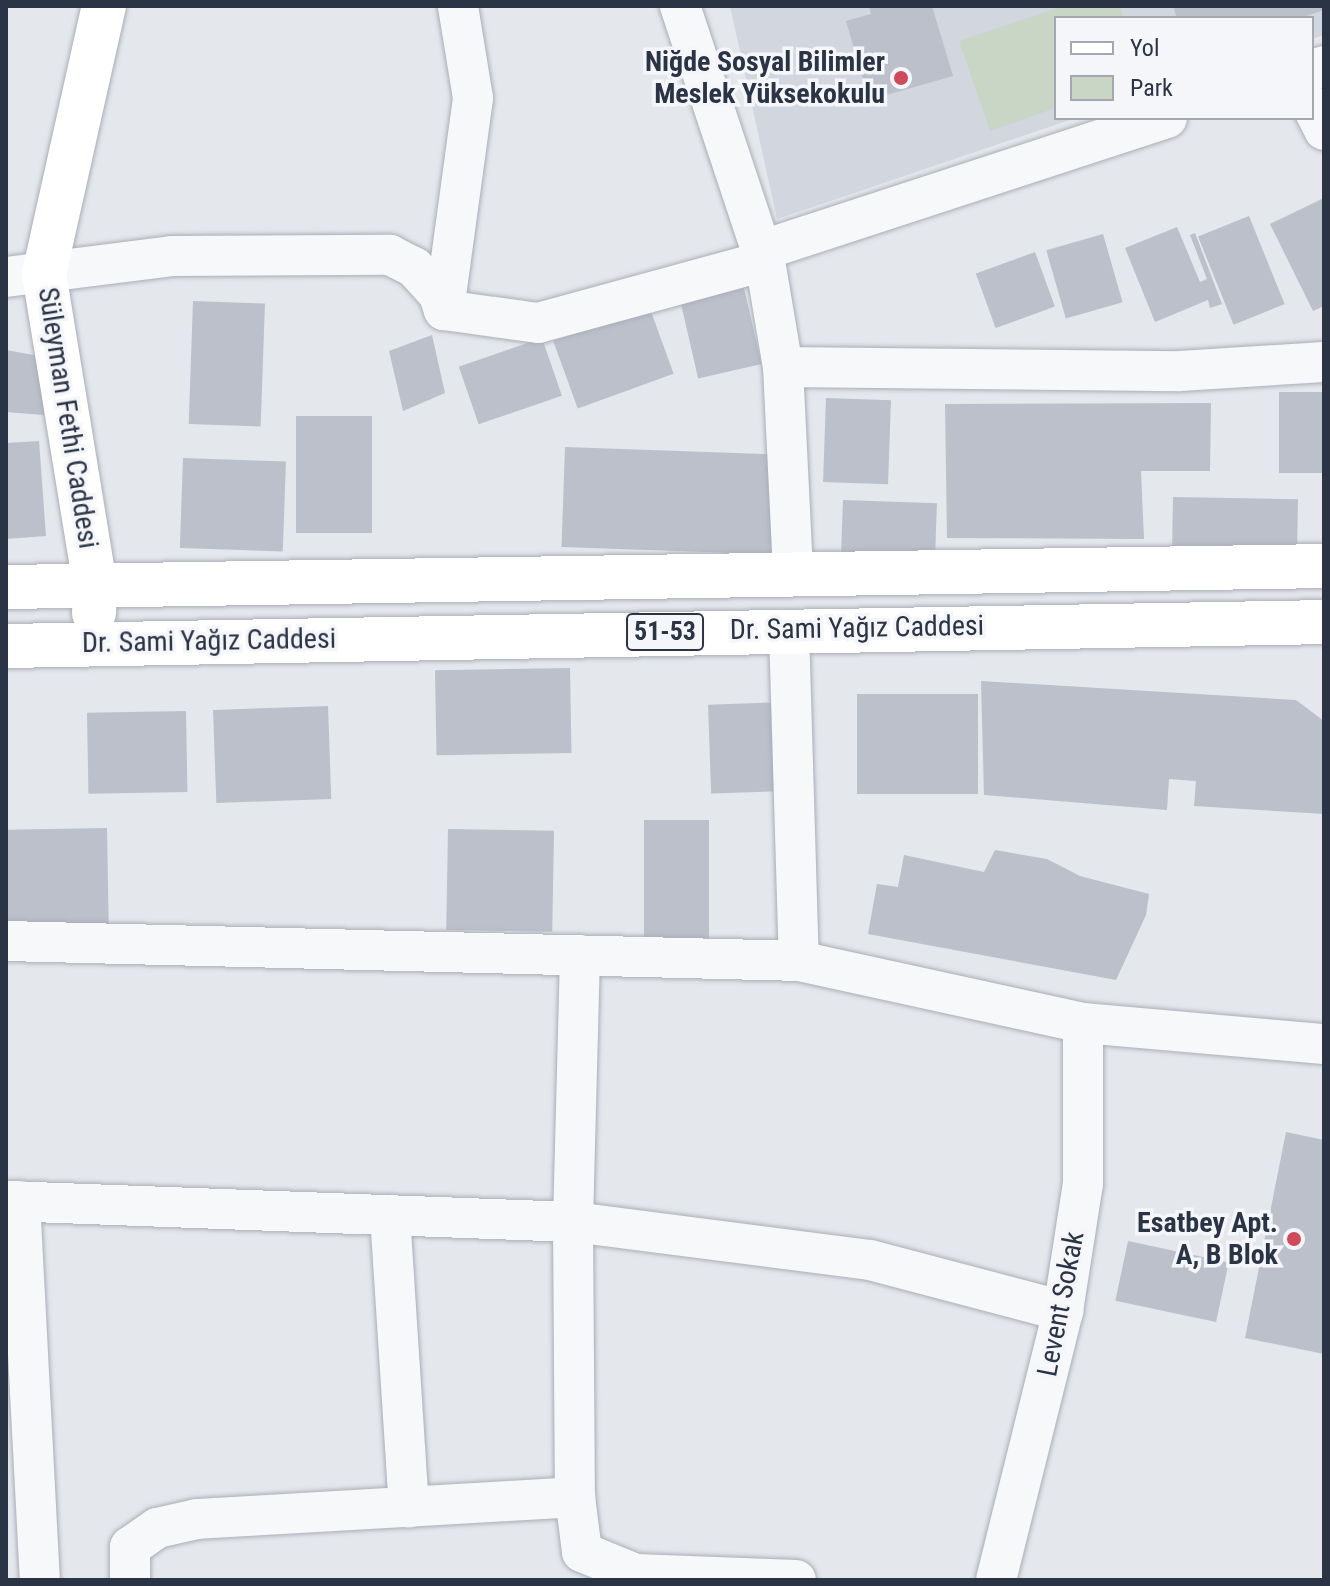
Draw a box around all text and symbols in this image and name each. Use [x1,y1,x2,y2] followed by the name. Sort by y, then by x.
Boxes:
[1054,16,1314,120] legend
[1130,34,1159,62] text: Yol
[645,45,885,111] place label: Niğde Sosyal Bilimler Meslek Yüksekokulu
[892,69,910,87] marker: Niğde Sosyal Bilimler Meslek Yüksekokulu
[1130,74,1173,102] text: Park
[31,285,105,551] street label: Süleyman Fethi Caddesi
[730,609,984,647] street label: Dr. Sami Yağız Caddesi
[625,610,705,654] road number: 51-53
[82,622,336,660] street label: Dr. Sami Yağız Caddesi
[1137,1206,1278,1272] place label: Esatbey Apt. A, B Blok
[1031,1229,1091,1379] street label: Levent Sokak
[1285,1230,1303,1248] marker: Esatbey Apt. A, B Blok

